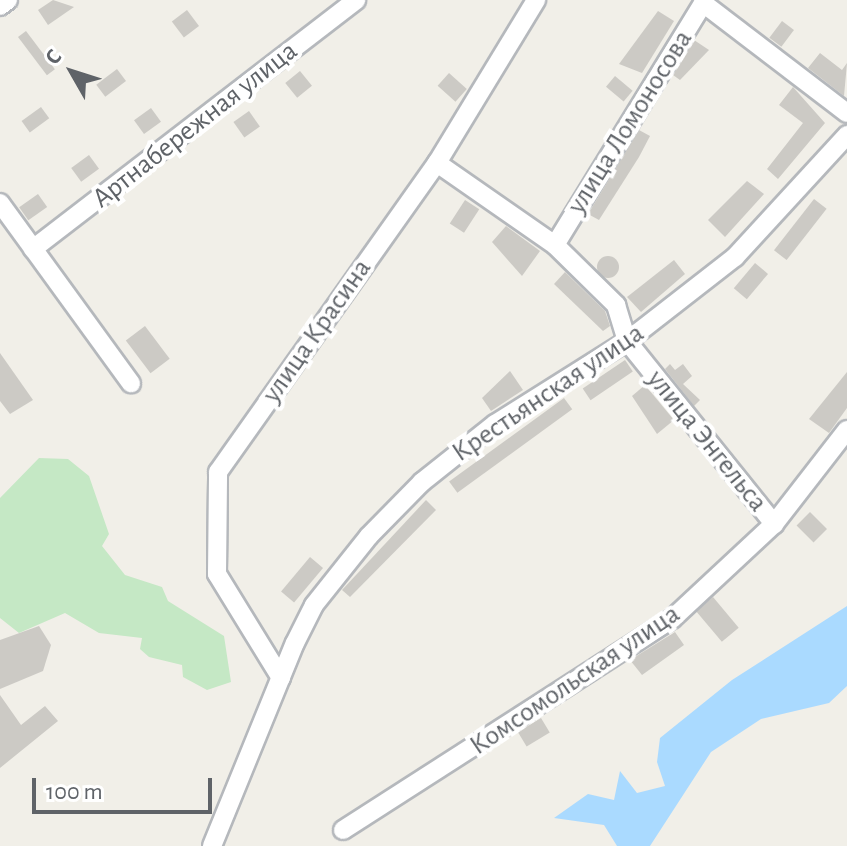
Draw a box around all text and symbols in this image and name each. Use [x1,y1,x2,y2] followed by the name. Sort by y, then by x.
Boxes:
[560,24,700,220] street label: улица Ломоносова
[32,32,112,112] north arrow
[86,34,304,216] street label: Артнабережная улица
[41,45,66,69] text: С
[255,253,379,409] street label: улица Красина
[446,316,650,470] street label: Крестьянская улица
[640,363,774,519] street label: улица Энгельса
[464,597,686,763] street label: Комсомольская улица
[36,762,216,812] scale bar
[46,780,103,804] text: 100 m

